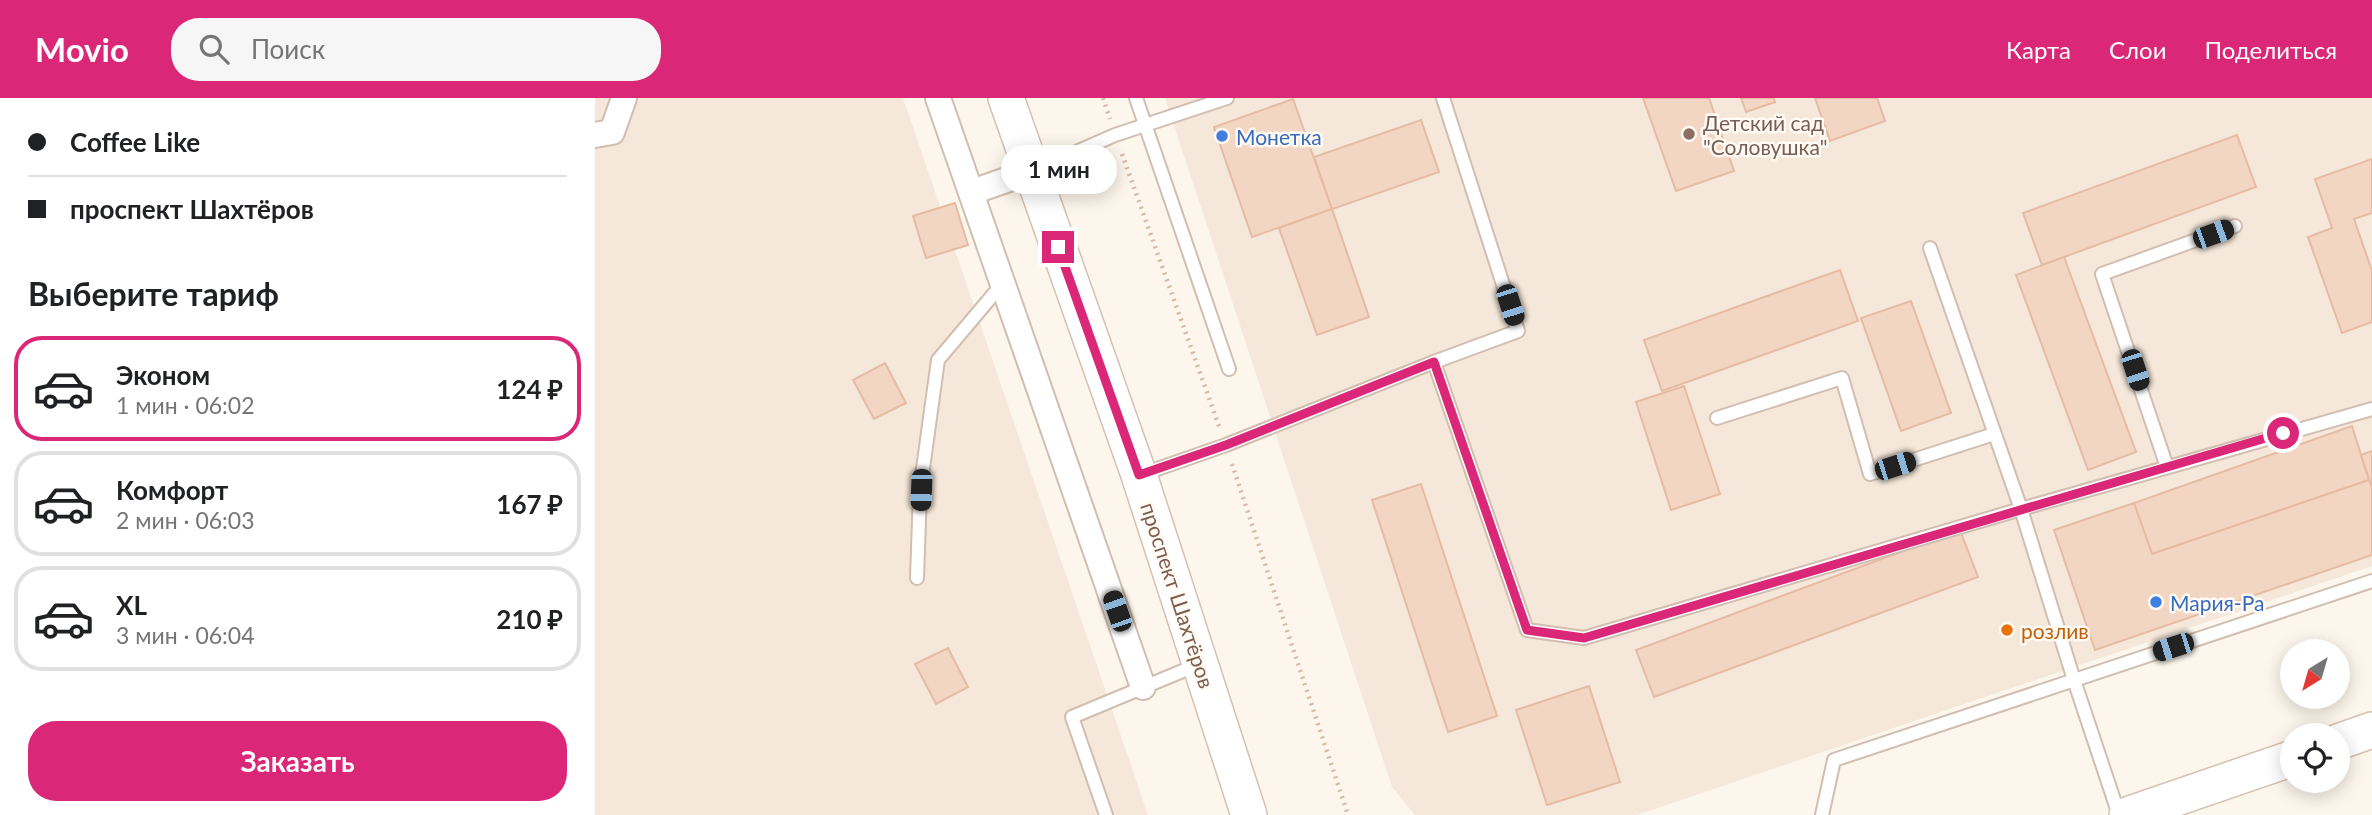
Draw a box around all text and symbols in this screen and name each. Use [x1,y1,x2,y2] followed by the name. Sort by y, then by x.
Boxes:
[171,18,661,81] search box
[35,29,129,69] text: Movio
[195,30,233,68] icon: search
[251,33,325,65] text: Поиск
[2006,35,2071,64] text: Карта
[2109,35,2166,64] text: Слои
[2204,35,2337,64] text: Поделиться
[1703,110,1827,159] place label: Детский сад "Соловушка"
[1236,124,1322,149] place label: Монетка
[70,126,200,158] text: Coffee Like
[1681,126,1697,142] marker: Детский сад "Соловушка"
[1214,128,1230,144] marker: Монетка
[1000,145,1116,194] callout: 1 мин
[1028,155,1090,183] text: 1 мин
[70,193,314,225] text: проспект Шахтёров
[2190,217,2237,251] car
[1042,231,1074,263] route end
[28,274,279,313] text: Выберите тариф
[1494,282,1527,328] car
[2119,347,2152,393] car
[32,357,95,420] icon: car
[116,359,210,391] text: Эконом
[496,373,563,405] text: 124 ₽
[116,391,255,419] text: 1 мин · 06:02
[2267,417,2299,449] route start
[1872,450,1919,482] car
[910,469,933,511] car
[32,472,95,535] icon: car
[116,474,228,506] text: Комфорт
[496,488,563,520] text: 167 ₽
[1136,499,1220,691] street label: проспект Шахтёров
[116,506,255,534] text: 2 мин · 06:03
[32,587,95,650] icon: car
[1101,588,1134,634] car
[116,589,147,621] text: XL
[2170,590,2264,615] place label: Мария-Ра
[2148,594,2164,610] marker: Мария-Ра
[496,603,563,635] text: 210 ₽
[2021,618,2089,643] place label: розлив
[116,621,255,649] text: 3 мин · 06:04
[1999,622,2015,638] marker: розлив
[2150,631,2197,663] car
[2280,639,2350,709] north arrow
[2280,639,2350,793] map controls
[28,721,567,801] button: Заказать
[2280,723,2350,793] button: locate

